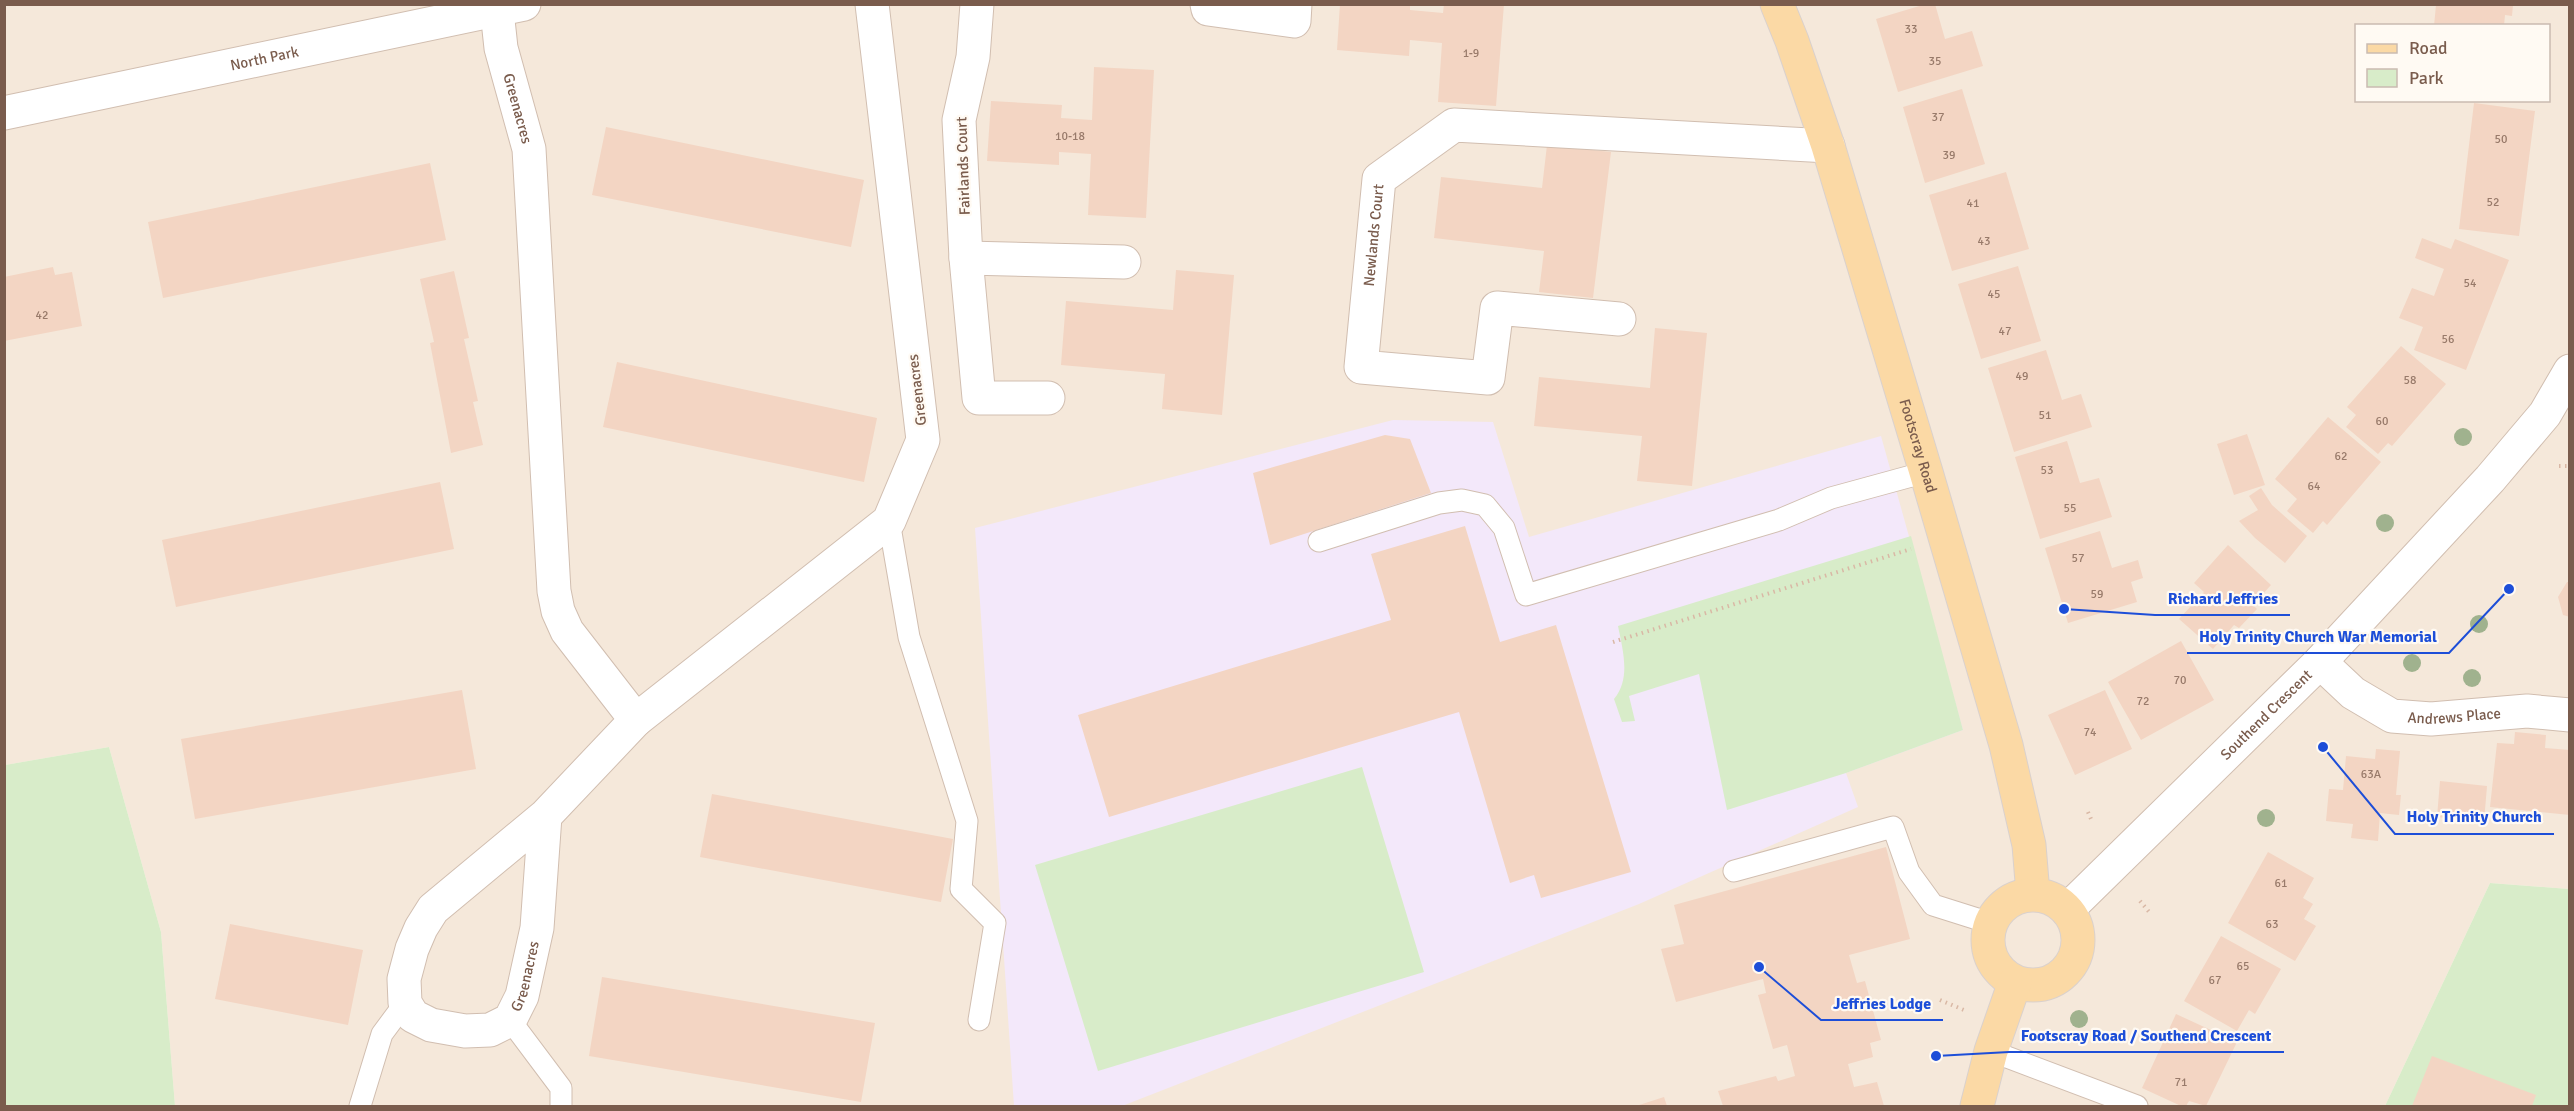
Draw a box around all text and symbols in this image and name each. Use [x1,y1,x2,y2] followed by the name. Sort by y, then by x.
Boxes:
[1905,22,1917,37] house number: 33
[2355,24,2550,102] legend
[2409,37,2448,59] text: Road
[229,42,301,74] street label: North Park
[1463,46,1479,61] house number: 1-9
[1929,54,1941,69] house number: 35
[2409,67,2444,89] text: Park
[499,71,536,146] street label: Greenacres
[1932,110,1944,125] house number: 37
[952,116,974,216] street label: Fairlands Court
[1055,129,1085,144] house number: 10-18
[2495,132,2507,147] house number: 50
[1943,148,1955,163] house number: 39
[1360,183,1387,287] street label: Newlands Court
[2487,195,2499,210] house number: 52
[1967,196,1979,211] house number: 41
[1978,234,1990,249] house number: 43
[2464,276,2477,291] house number: 54
[1988,287,2000,302] house number: 45
[36,308,48,323] house number: 42
[1999,324,2011,339] house number: 47
[2442,332,2454,347] house number: 56
[904,353,930,427] street label: Greenacres
[2016,369,2028,384] house number: 49
[2404,373,2416,388] house number: 58
[1896,397,1941,495] street label: Footscray Road
[2039,408,2051,423] house number: 51
[2376,414,2388,429] house number: 60
[2335,449,2347,464] house number: 62
[2041,463,2053,478] house number: 53
[2308,479,2321,494] house number: 64
[2064,501,2076,516] house number: 55
[2072,551,2084,566] house number: 57
[2155,581,2290,615] callout: Richard Jeffries
[2091,587,2103,602] house number: 59
[2168,589,2278,609] text: Richard Jeffries
[2187,619,2449,653] callout: Holy Trinity Church War Memorial
[2199,627,2437,647] text: Holy Trinity Church War Memorial
[2217,666,2316,764] street label: Southend Crescent
[2174,673,2186,688] house number: 70
[2137,694,2149,709] house number: 72
[2407,704,2502,728] street label: Andrews Place
[2084,725,2097,740] house number: 74
[2361,767,2382,782] house number: 63A
[2395,800,2554,834] callout: Holy Trinity Church
[2406,807,2542,827] text: Holy Trinity Church
[2275,876,2287,891] house number: 61
[2266,917,2278,932] house number: 63
[507,939,543,1014] street label: Greenacres
[2237,959,2249,974] house number: 65
[2209,973,2221,988] house number: 67
[1821,986,1943,1020] callout: Jeffries Lodge
[1833,994,1931,1014] text: Jeffries Lodge
[2009,1018,2284,1052] callout: Footscray Road / Southend Crescent
[2021,1026,2271,1046] text: Footscray Road / Southend Crescent
[2175,1075,2187,1090] house number: 71

